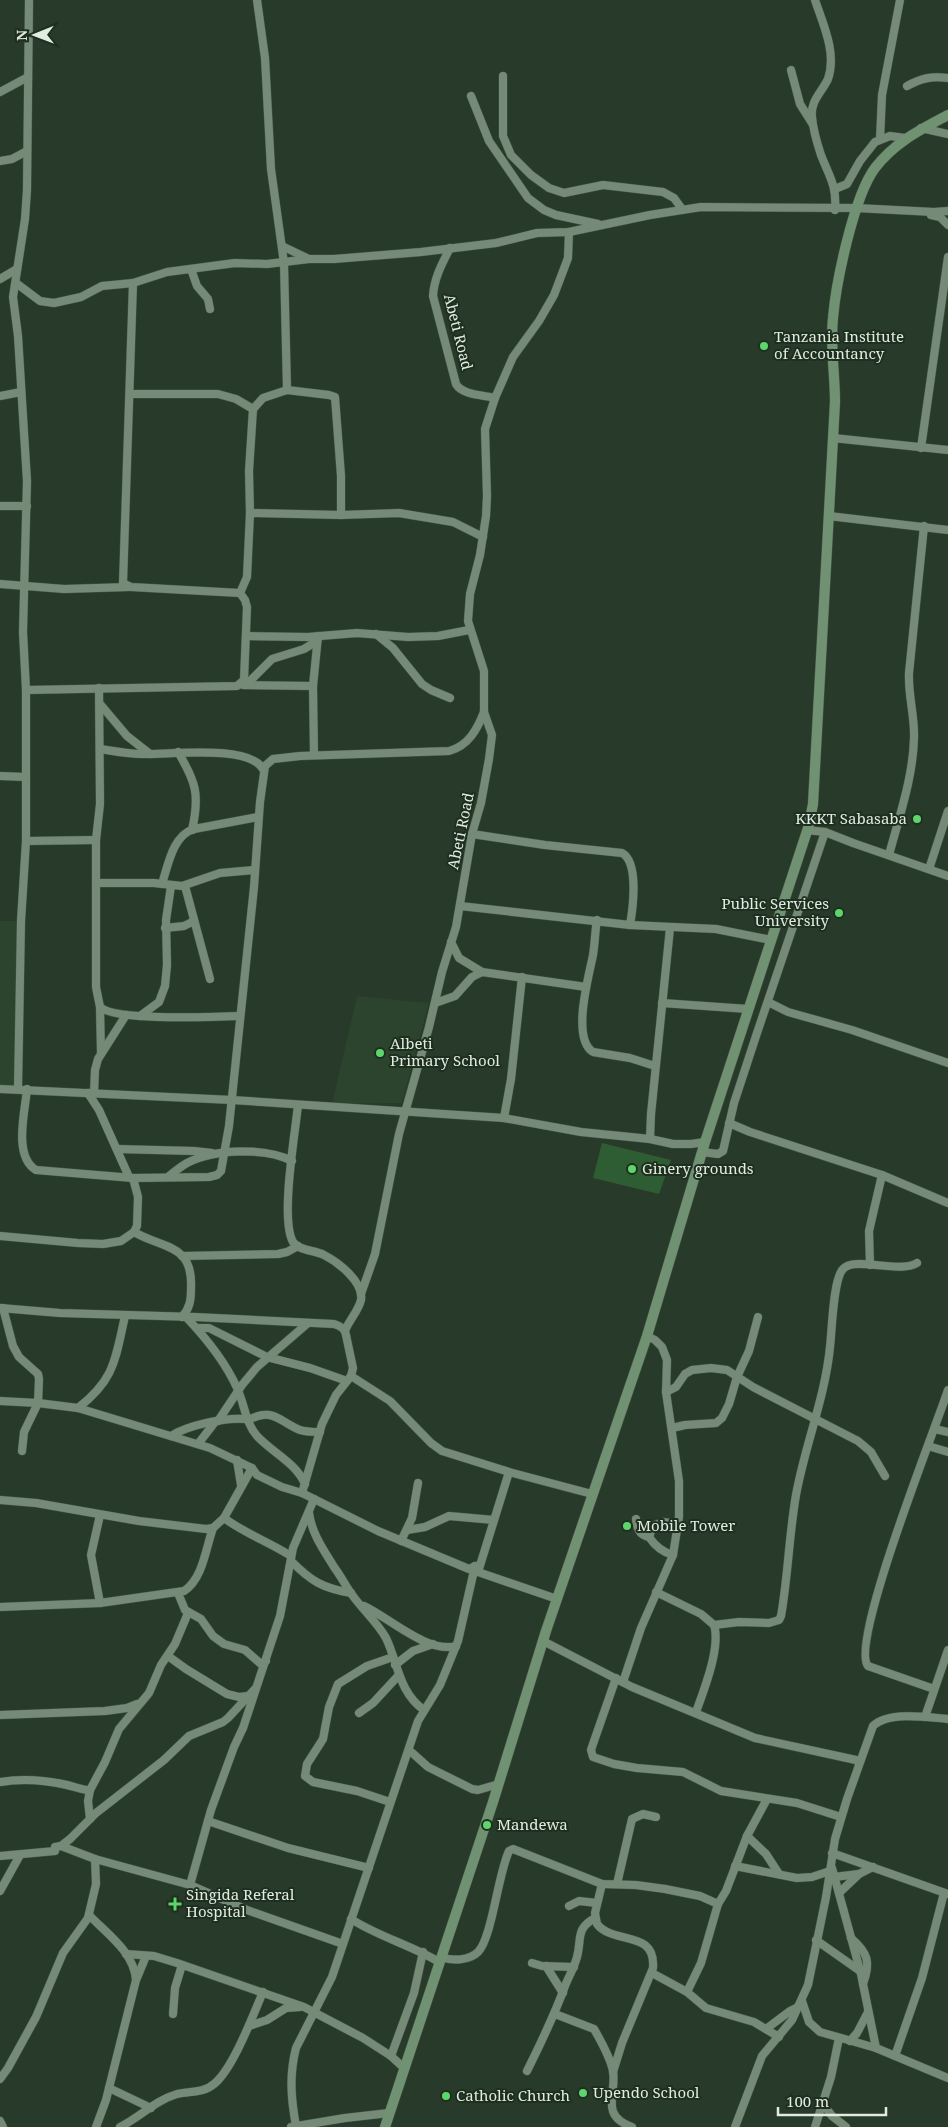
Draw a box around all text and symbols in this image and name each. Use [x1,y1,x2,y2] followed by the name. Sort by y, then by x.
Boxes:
[10,10,60,60] north arrow
[12,30,31,41] text: N
[440,292,478,372] street label: Abeti Road
[774,326,904,363] place label: Tanzania Institute of Accountancy
[758,340,770,352] marker: Tanzania Institute of Accountancy
[442,791,478,871] street label: Abeti Road
[795,808,907,828] place label: KKKT Sabasaba
[911,813,923,825] marker: KKKT Sabasaba
[722,893,830,930] place label: Public Services University
[833,907,845,919] marker: Public Services University
[390,1033,500,1070] place label: Albeti Primary School
[374,1047,386,1059] marker: Albeti Primary School
[642,1158,754,1178] place label: Ginery grounds
[626,1163,638,1175] marker: Ginery grounds
[637,1515,735,1535] place label: Mobile Tower
[621,1520,633,1532] marker: Mobile Tower
[497,1814,568,1834] place label: Mandewa
[481,1819,493,1831] marker: Mandewa
[186,1884,295,1921] place label: Singida Referal Hospital
[168,1897,182,1911] marker: Singida Referal Hospital
[593,2082,700,2102] place label: Upendo School
[778,2084,886,2116] scale bar
[456,2085,571,2105] place label: Catholic Church
[577,2087,589,2099] marker: Upendo School
[440,2090,452,2102] marker: Catholic Church
[786,2091,829,2111] text: 100 m

